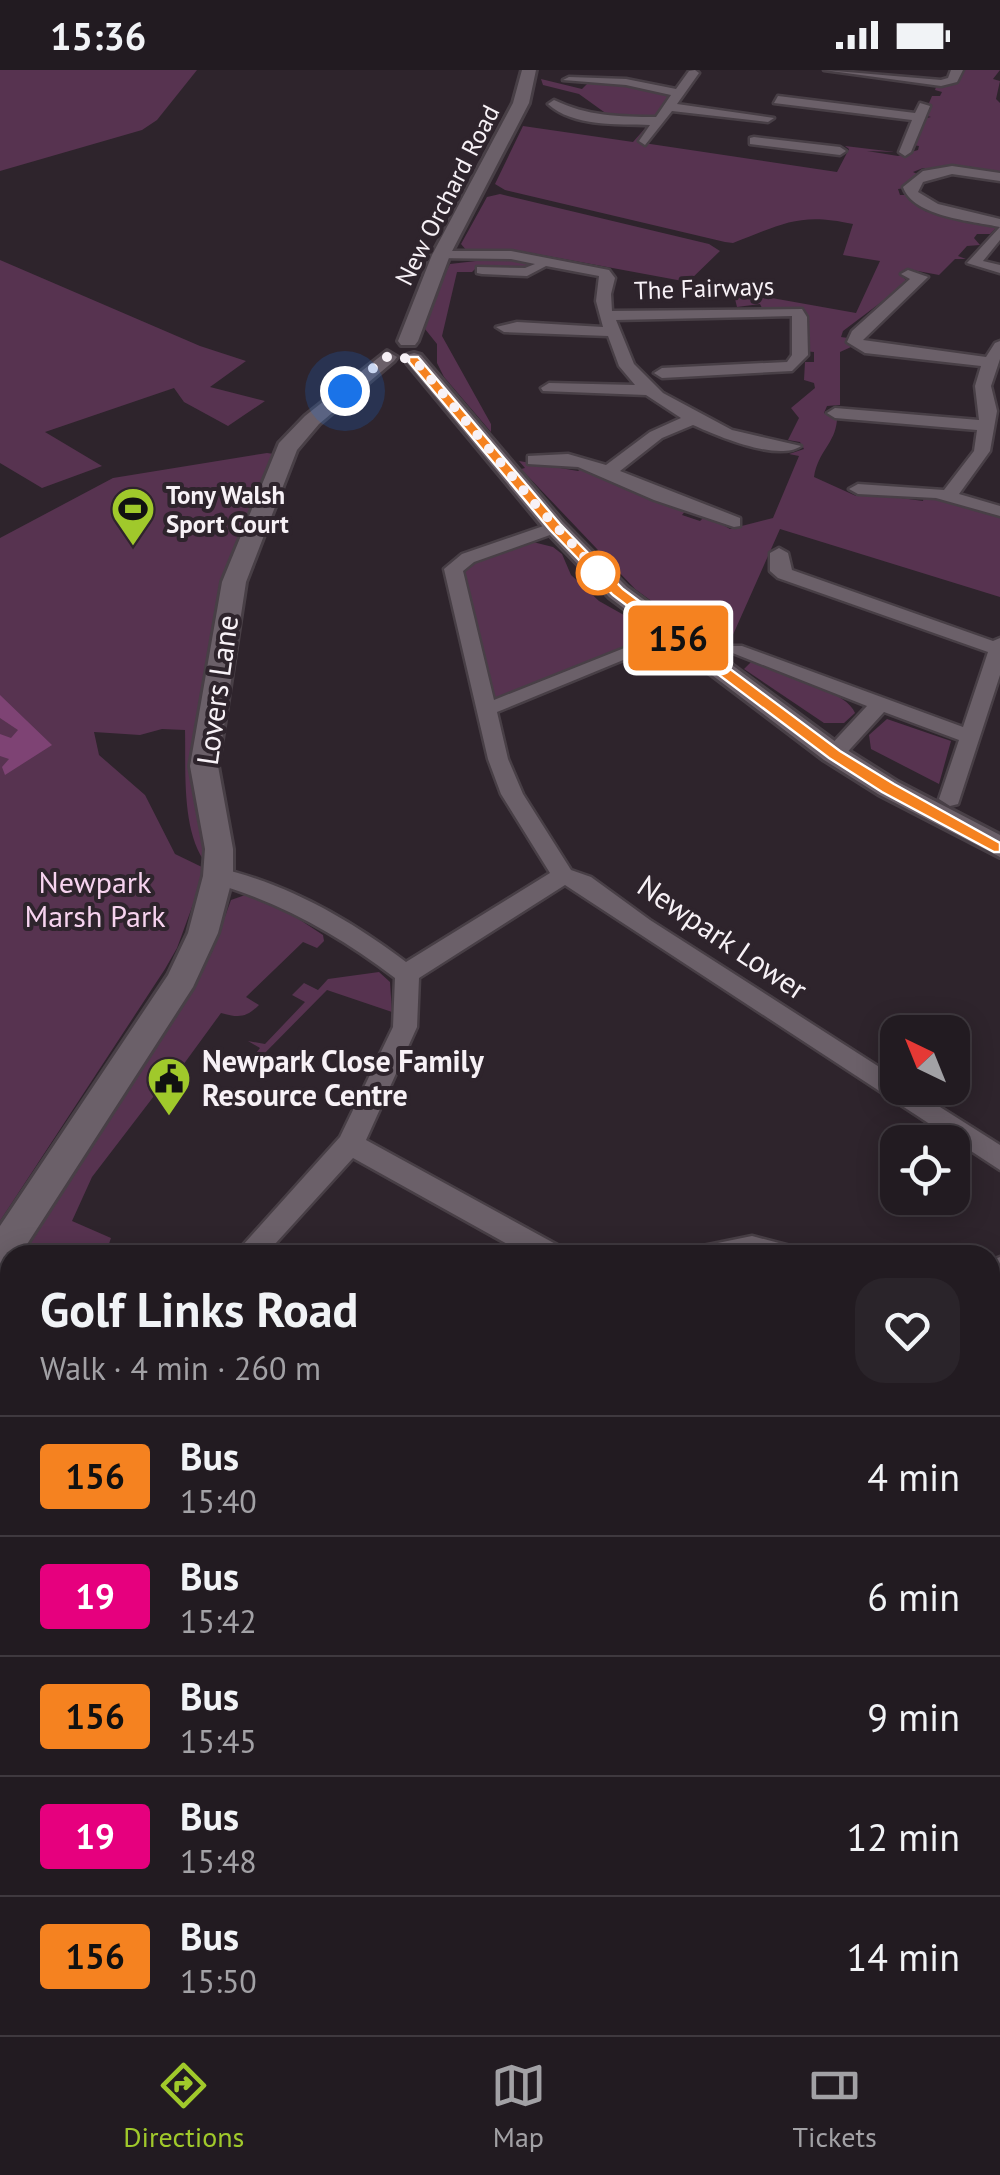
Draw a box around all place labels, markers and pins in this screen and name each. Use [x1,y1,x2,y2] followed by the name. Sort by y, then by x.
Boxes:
[166,479,289,540] place label: Tony Walsh Sport Court
[110,486,156,547] sports icon: Tony Walsh Sport Court
[577,552,619,594] unlabelled marker
[202,1041,484,1114] place label: Newpark Close Family Resource Centre
[146,1056,192,1117] public building icon: Newpark Close Family Resource Centre

